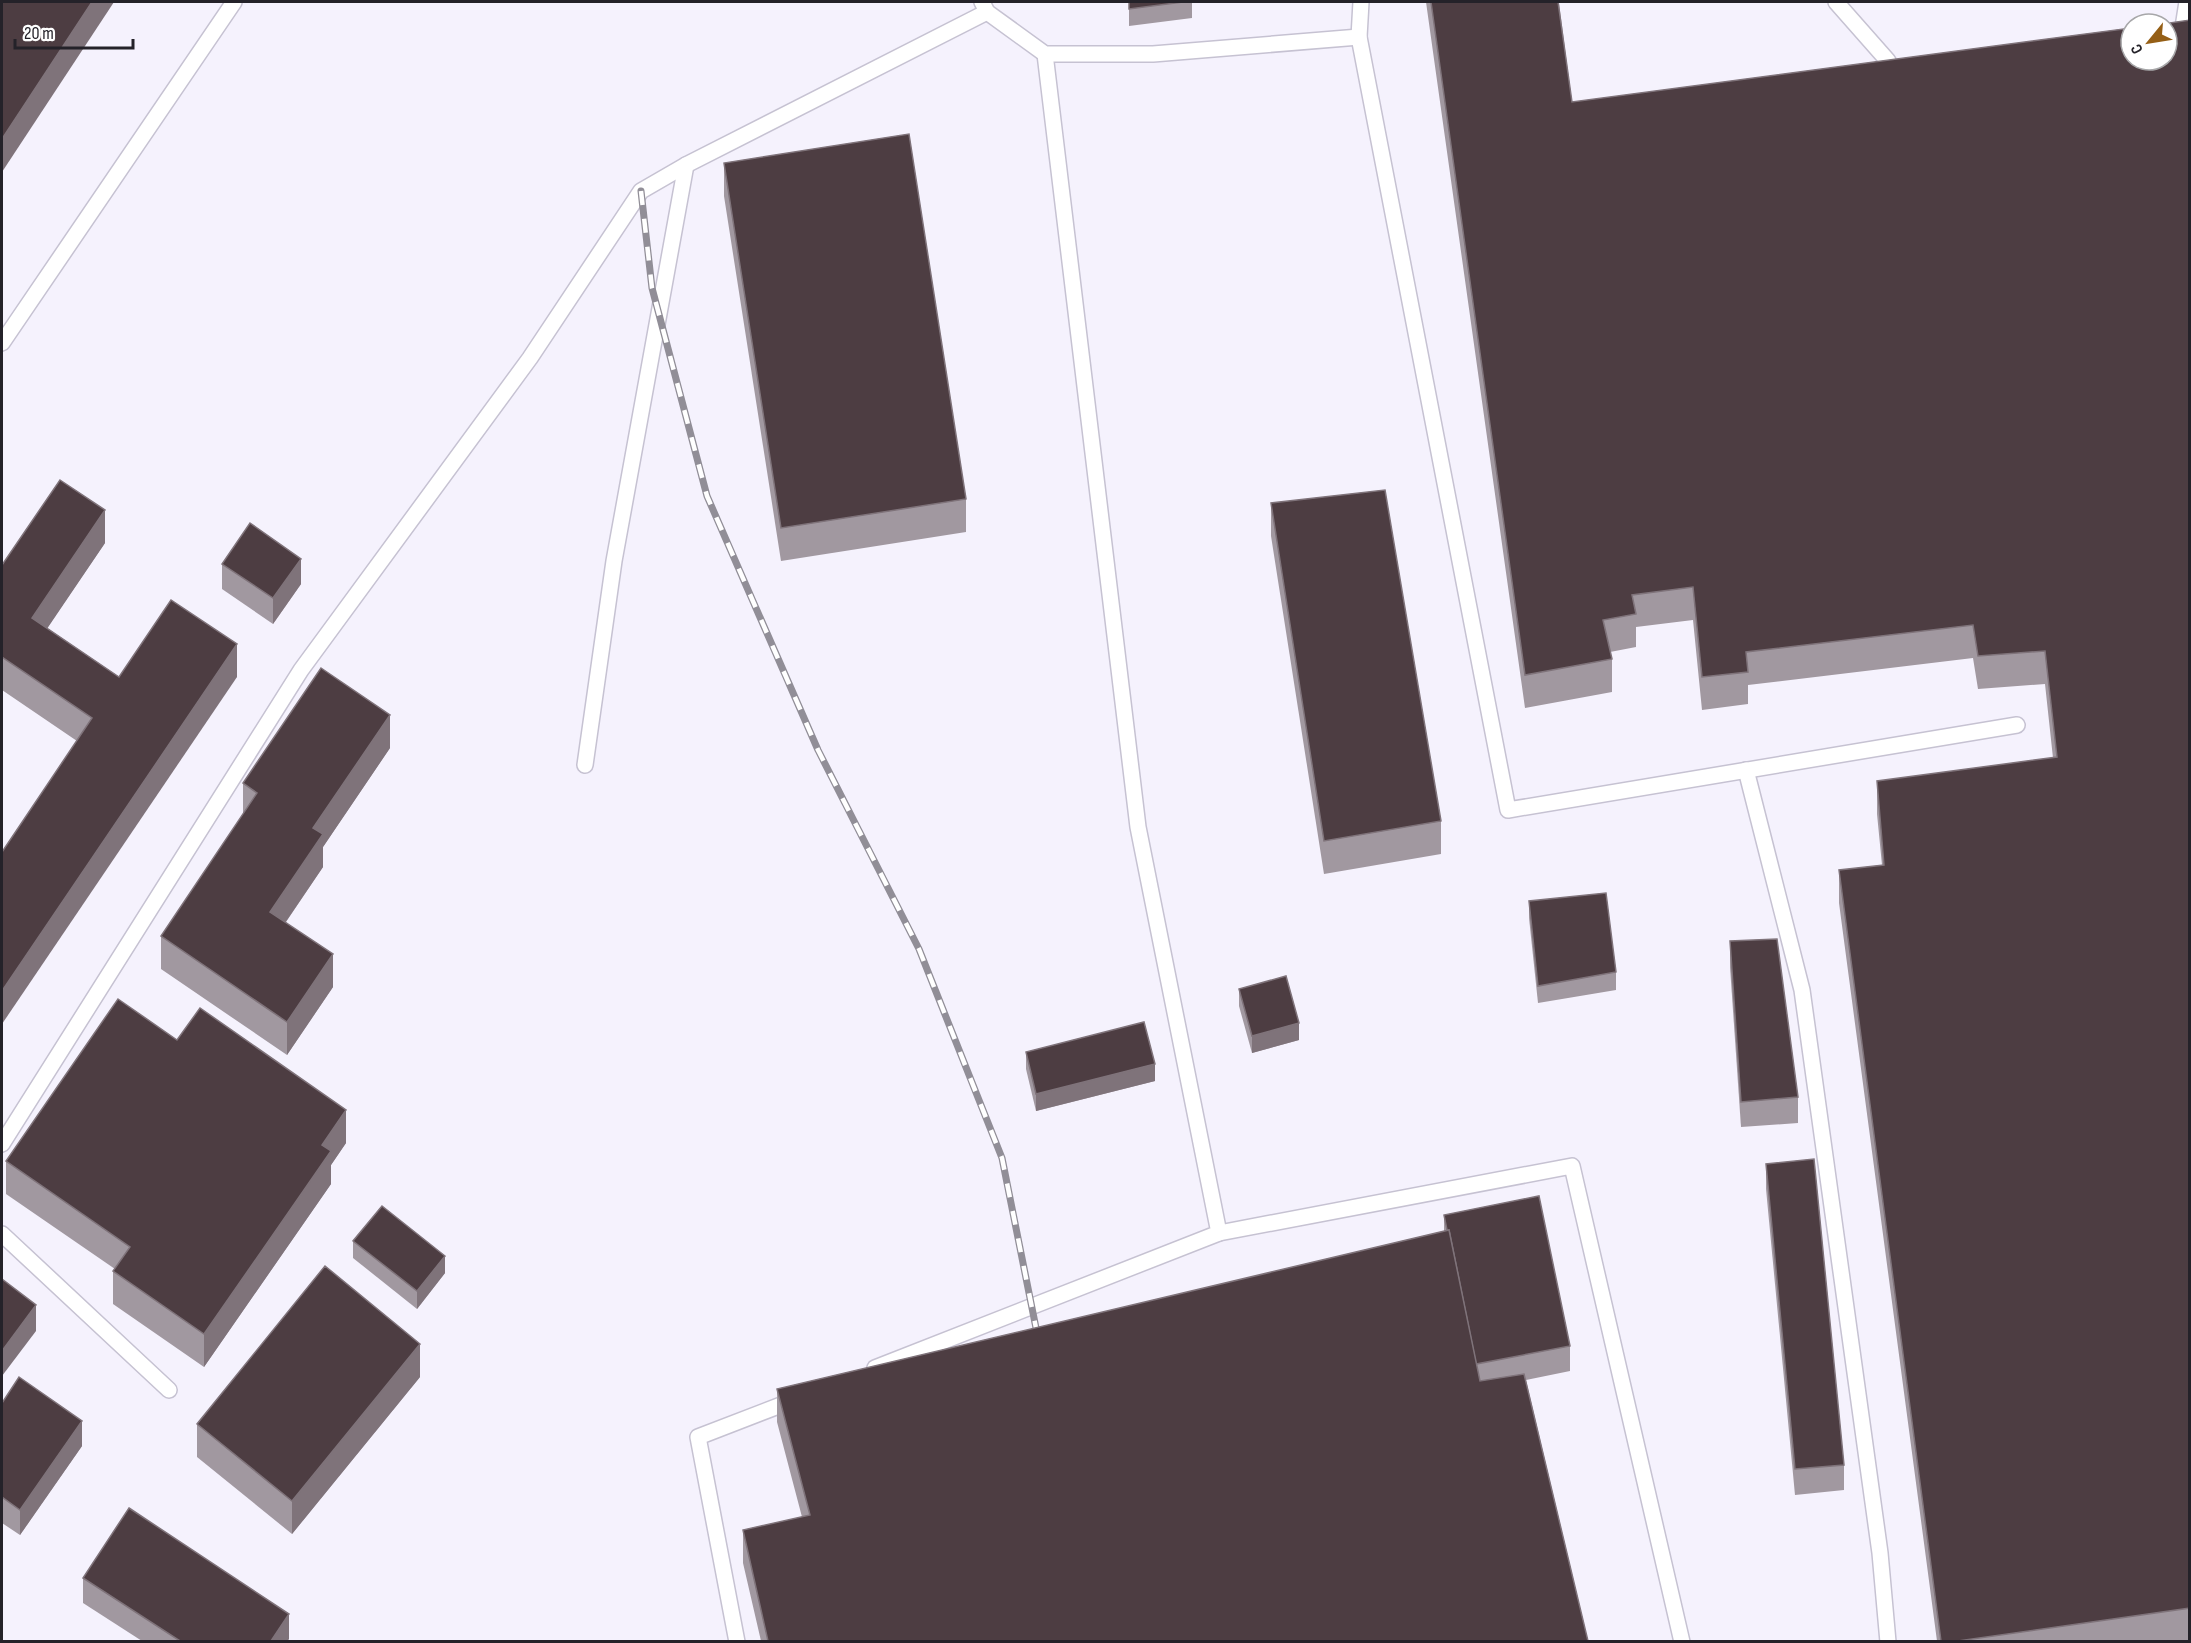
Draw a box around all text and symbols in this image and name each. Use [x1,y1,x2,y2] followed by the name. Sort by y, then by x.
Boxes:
[15,12,134,50] scale bar
[2119,12,2179,72] north arrow
[24,23,54,44] text: 20 m
[2127,40,2148,57] text: С

